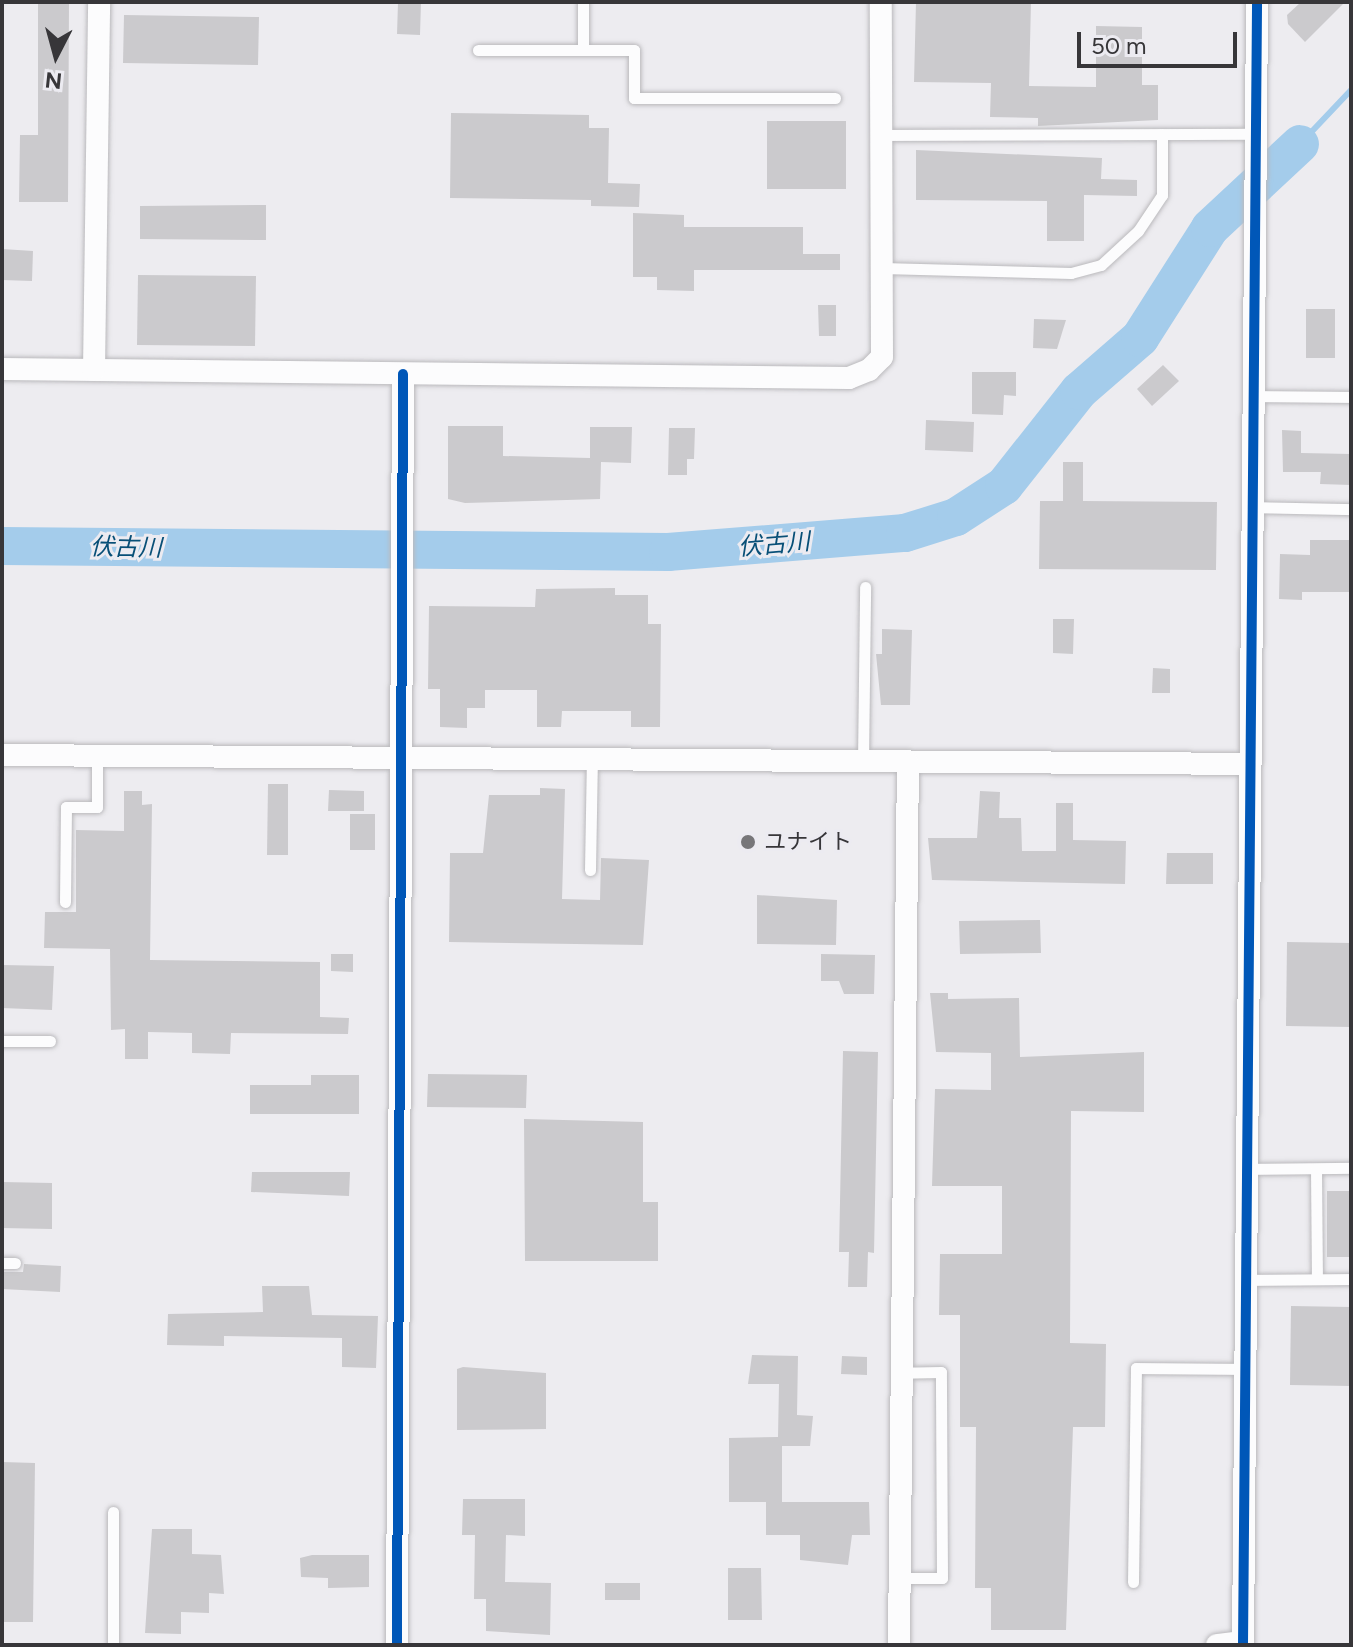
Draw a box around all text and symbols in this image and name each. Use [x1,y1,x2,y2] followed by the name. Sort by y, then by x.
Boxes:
[16,16,96,96] north arrow
[1081,16,1241,66] scale bar
[1091,31,1147,60] text: 50 m
[44,66,63,95] text: N
[737,527,811,561] water label: 伏古川
[90,532,162,562] water label: 伏古川
[764,829,852,855] place label: ユナイト
[739,833,757,851] marker: ユナイト

